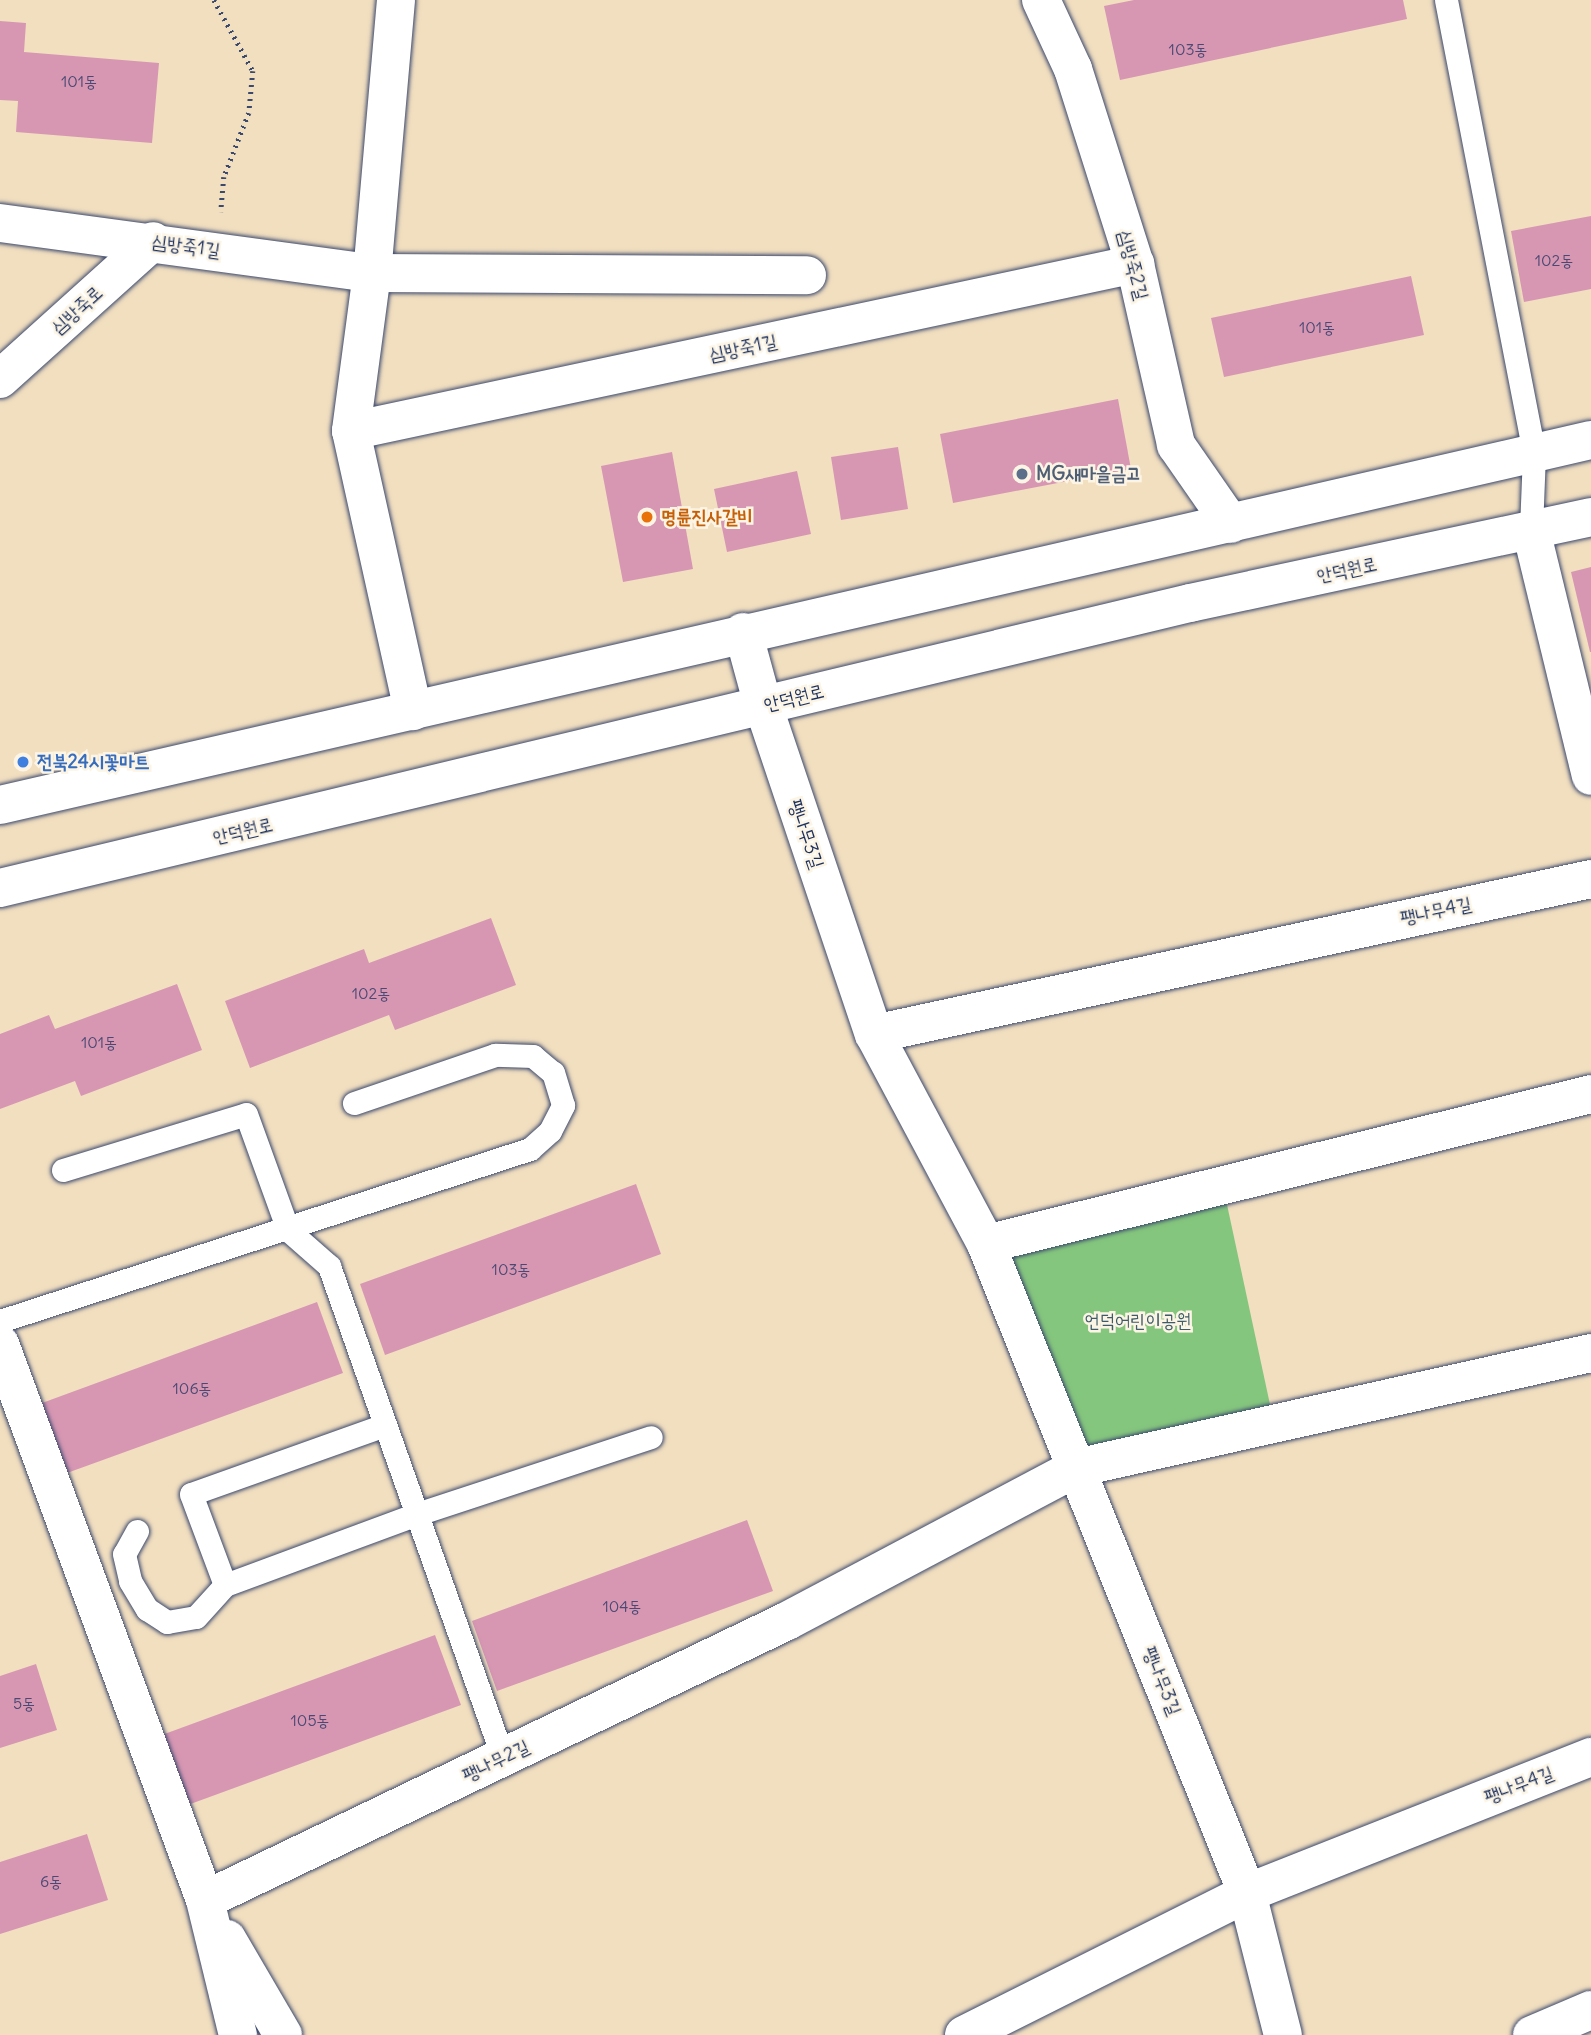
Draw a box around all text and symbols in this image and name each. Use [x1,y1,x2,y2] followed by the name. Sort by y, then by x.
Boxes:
[1169,39,1207,59] house number: 103동
[61,71,97,91] house number: 101동
[1113,227,1153,303] street label: 심방죽2길
[150,230,222,262] street label: 심방죽1길
[1535,250,1573,270] house number: 102동
[47,281,107,339] street label: 심방죽로
[1299,317,1335,337] house number: 101동
[707,330,779,366] street label: 심방죽1길
[1036,463,1142,485] place label: MG새마을금고
[1014,466,1030,482] marker: MG새마을금고
[661,506,753,528] place label: 명륜진사갈비
[639,509,655,525] marker: 명륜진사갈비
[1315,552,1379,588] street label: 안덕원로
[762,680,826,716] street label: 안덕원로
[37,751,150,773] place label: 전북24시꽃마트
[15,754,31,770] marker: 전북24시꽃마트
[784,796,828,872] street label: 팽나무3길
[211,813,275,849] street label: 안덕원로
[1398,892,1474,930] street label: 팽나무4길
[352,983,390,1003] house number: 102동
[81,1032,117,1052] house number: 101동
[492,1259,530,1279] house number: 103동
[1084,1310,1192,1332] park label: 언덕어린이공원
[173,1378,211,1398] house number: 106동
[602,1596,642,1616] house number: 104동
[1138,1643,1186,1719] street label: 팽나무3길
[13,1693,35,1713] house number: 5동
[291,1710,329,1730] house number: 105동
[459,1735,533,1787] street label: 팽나무2길
[1481,1761,1557,1809] street label: 팽나무4길
[40,1871,62,1891] house number: 6동

